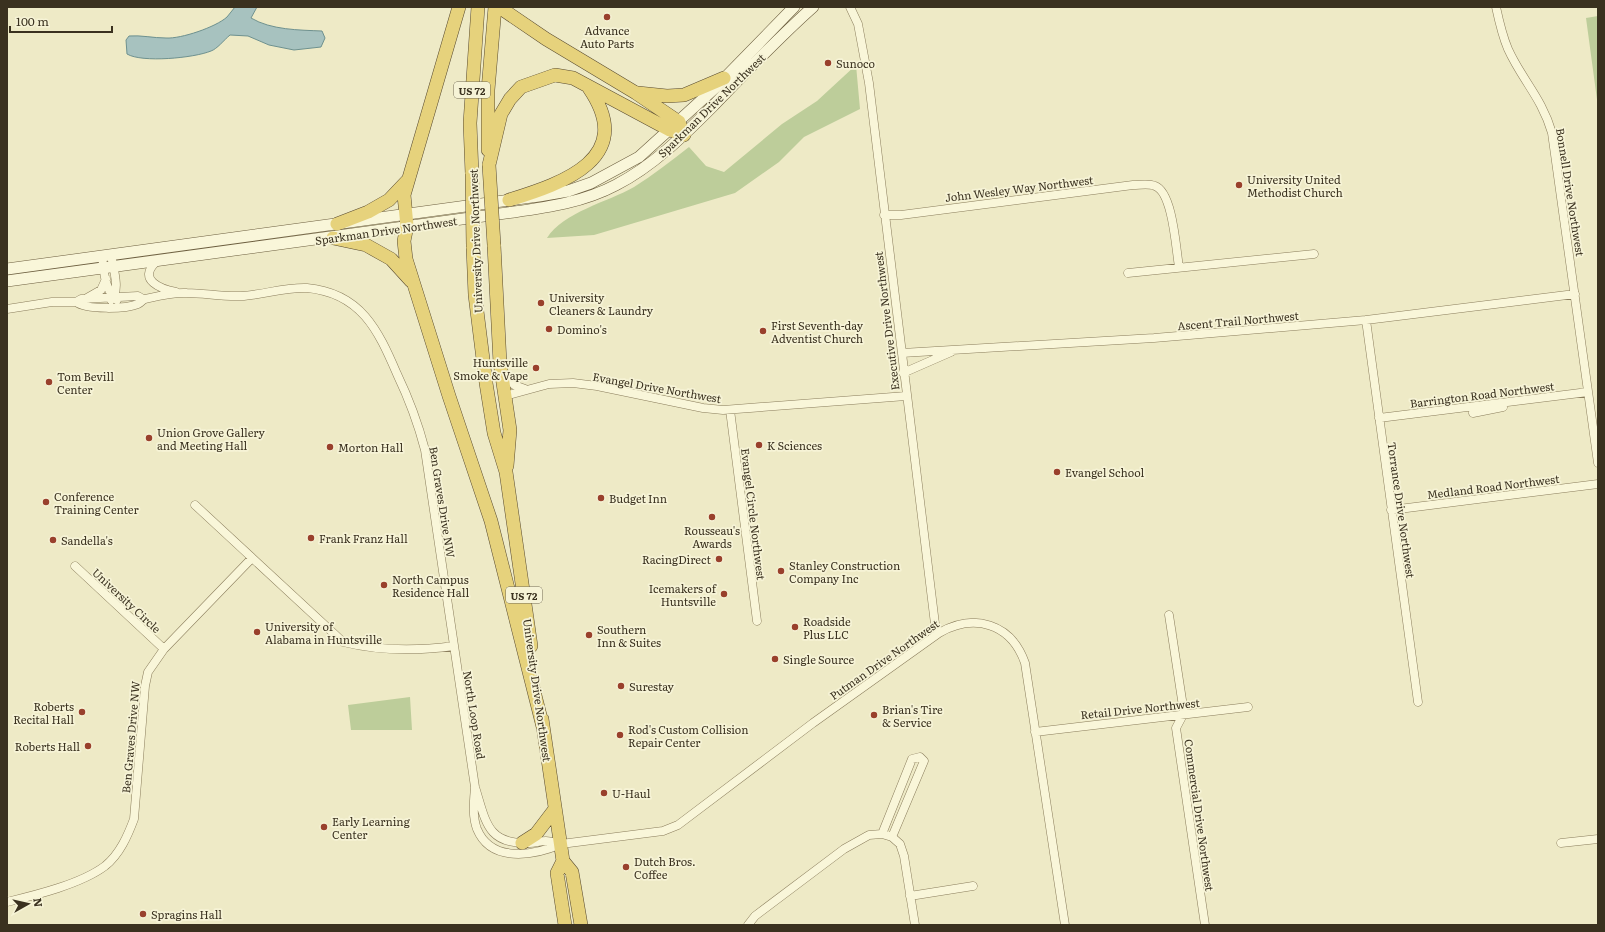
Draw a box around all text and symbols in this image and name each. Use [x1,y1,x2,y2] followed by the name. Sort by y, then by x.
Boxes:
[10,8,112,34] scale bar
[16,12,49,30] text: 100 m
[602,12,612,22] marker: Advance Auto Parts
[580,22,634,51] place label: Advance Auto Parts
[654,49,769,161] street label: Sparkman Drive Northwest
[836,55,875,71] place label: Sunoco
[823,58,833,68] marker: Sunoco
[454,82,490,98] road number: US 72
[1553,127,1589,258] street label: Bonnell Drive Northwest
[464,168,486,313] street label: University Drive Northwest
[944,171,1095,205] street label: John Wesley Way Northwest
[1247,171,1343,200] place label: University United Methodist Church
[1234,180,1244,190] marker: University United Methodist Church
[314,212,459,248] street label: Sparkman Drive Northwest
[869,250,902,391] street label: Executive Drive Northwest
[549,289,654,318] place label: University Cleaners & Laundry
[536,298,546,308] marker: University Cleaners & Laundry
[1177,307,1300,333] street label: Ascent Trail Northwest
[771,317,864,346] place label: First Seventh-day Adventist Church
[557,321,607,337] place label: Domino's
[544,324,554,334] marker: Domino's
[758,326,768,336] marker: First Seventh-day Adventist Church
[453,354,528,383] place label: Huntsville Smoke & Vape
[531,363,541,373] marker: Huntsville Smoke & Vape
[57,368,114,397] place label: Tom Bevill Center
[591,368,723,406] street label: Evangel Drive Northwest
[44,377,54,387] marker: Tom Bevill Center
[1409,377,1556,411] street label: Barrington Road Northwest
[157,424,265,453] place label: Union Grove Gallery and Meeting Hall
[144,433,154,443] marker: Union Grove Gallery and Meeting Hall
[767,437,822,453] place label: K Sciences
[338,439,403,455] place label: Morton Hall
[754,440,764,450] marker: K Sciences
[1385,441,1420,580] street label: Torrance Drive Northwest
[325,442,335,452] marker: Morton Hall
[426,445,460,559] street label: Ben Graves Drive NW
[738,447,770,581] street label: Evangel Circle Northwest
[1065,464,1144,480] place label: Evangel School
[1052,467,1062,477] marker: Evangel School
[1426,470,1561,502] street label: Medland Road Northwest
[54,488,139,517] place label: Conference Training Center
[609,490,667,506] place label: Budget Inn
[596,493,606,503] marker: Budget Inn
[41,497,51,507] marker: Conference Training Center
[707,512,717,522] marker: Rousseau's Awards
[684,522,740,551] place label: Rousseau's Awards
[319,530,408,546] place label: Frank Franz Hall
[61,532,113,548] place label: Sandella's
[306,533,316,543] marker: Frank Franz Hall
[48,535,58,545] marker: Sandella's
[642,551,712,567] place label: RacingDirect
[714,554,724,564] marker: RacingDirect
[789,557,900,586] place label: Stanley Construction Company Inc
[89,564,165,636] street label: University Circle
[776,566,786,576] marker: Stanley Construction Company Inc
[392,571,469,600] place label: North Campus Residence Hall
[379,580,389,590] marker: North Campus Residence Hall
[649,580,717,609] place label: Icemakers of Huntsville
[506,587,542,603] road number: US 72
[719,589,729,599] marker: Icemakers of Huntsville
[803,613,851,642] place label: Roadside Plus LLC
[826,615,942,703] street label: Putman Drive Northwest
[520,617,556,763] street label: University Drive Northwest
[265,618,382,647] place label: University of Alabama in Huntsville
[597,621,661,650] place label: Southern Inn & Suites
[790,622,800,632] marker: Roadside Plus LLC
[252,627,262,637] marker: University of Alabama in Huntsville
[584,630,594,640] marker: Southern Inn & Suites
[783,651,855,667] place label: Single Source
[770,654,780,664] marker: Single Source
[460,670,490,761] street label: North Loop Road
[629,678,675,694] place label: Surestay
[117,680,143,794] street label: Ben Graves Drive NW
[616,681,626,691] marker: Surestay
[1080,694,1201,722] street label: Retail Drive Northwest
[13,698,74,727] place label: Roberts Recital Hall
[882,701,943,730] place label: Brian's Tire & Service
[77,707,87,717] marker: Roberts Recital Hall
[869,710,879,720] marker: Brian's Tire & Service
[628,721,748,750] place label: Rod's Custom Collision Repair Center
[615,730,625,740] marker: Rod's Custom Collision Repair Center
[15,738,80,754] place label: Roberts Hall
[1181,738,1219,893] street label: Commercial Drive Northwest
[83,741,93,751] marker: Roberts Hall
[612,785,651,801] place label: U-Haul
[599,788,609,798] marker: U-Haul
[332,813,411,842] place label: Early Learning Center
[319,822,329,832] marker: Early Learning Center
[634,853,696,882] place label: Dutch Bros. Coffee
[621,862,631,872] marker: Dutch Bros. Coffee
[8,884,48,924] north arrow
[30,897,47,908] text: N
[151,906,222,922] place label: Spragins Hall
[138,909,148,919] marker: Spragins Hall

